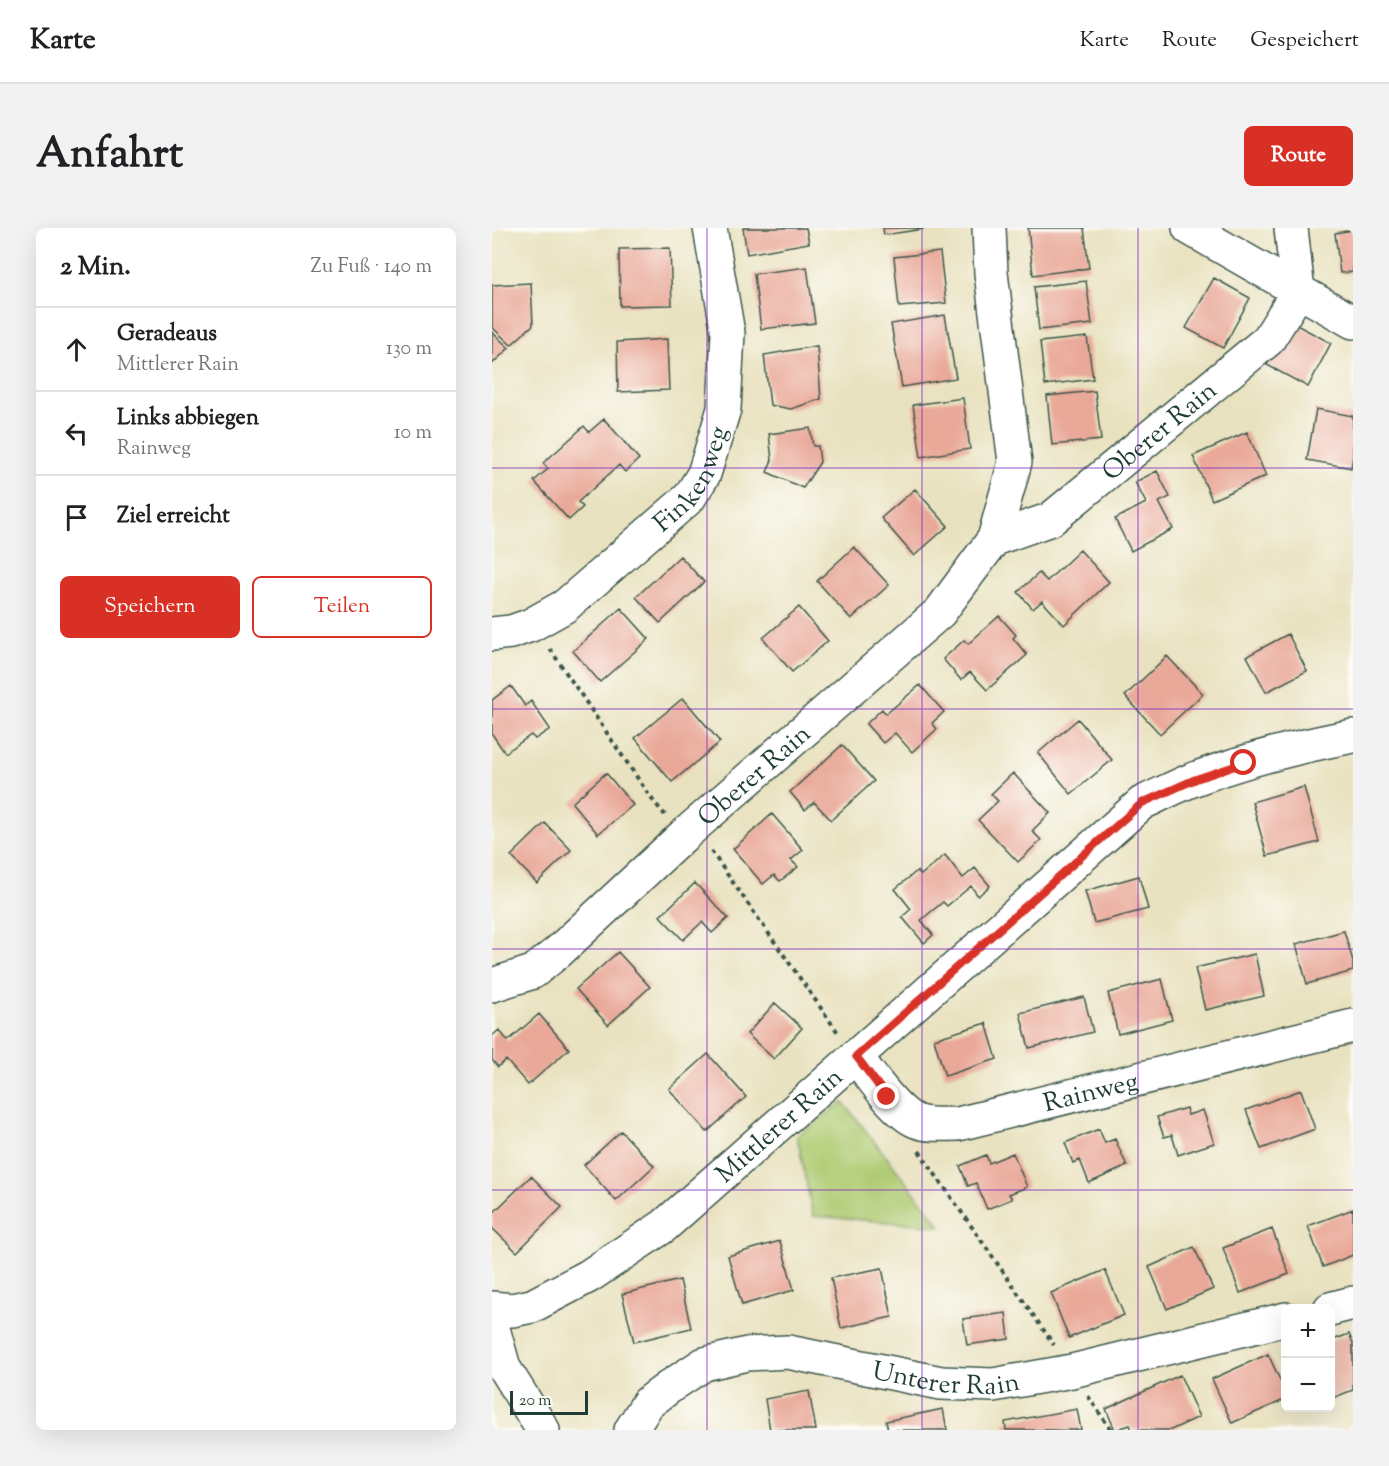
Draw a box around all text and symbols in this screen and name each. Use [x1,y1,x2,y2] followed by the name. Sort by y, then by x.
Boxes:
[30,21,96,61] text: Karte
[1080,26,1129,56] text: Karte
[1162,26,1217,56] text: Route
[1250,26,1359,56] text: Gespeichert
[36,126,183,186] text: Anfahrt
[1244,126,1353,186] button: Route
[60,249,131,286] text: 2 Min.
[310,253,432,282] text: Zu Fuß · 140 m
[117,319,217,351] text: Geradeaus
[60,333,93,366] icon: ahead
[386,335,432,364] text: 130 m
[117,351,239,380] text: Mittlerer Rain
[1095,374,1226,491] street label: Oberer Rain
[117,403,259,435] text: Links abbiegen
[60,417,93,450] icon: left
[394,419,432,448] text: 10 m
[646,422,739,542] street label: Finkenweg
[117,435,191,464] text: Rainweg
[60,501,93,534] icon: arrive
[117,501,230,533] text: Ziel erreicht
[60,576,240,638] button: Speichern
[252,576,432,638] button: Teilen
[690,717,820,836] street label: Oberer Rain
[1230,749,1256,775] route start
[708,1060,852,1193] street label: Mittlerer Rain
[1040,1064,1142,1123] street label: Rainweg
[873,1083,899,1109] route end
[1281,1304,1335,1412] map controls
[1281,1304,1335,1358] button: +
[869,1354,1023,1406] street label: Unterer Rain
[1281,1358,1335,1412] button: −
[510,1388,588,1416] scale bar
[519,1390,552,1413] text: 20 m

